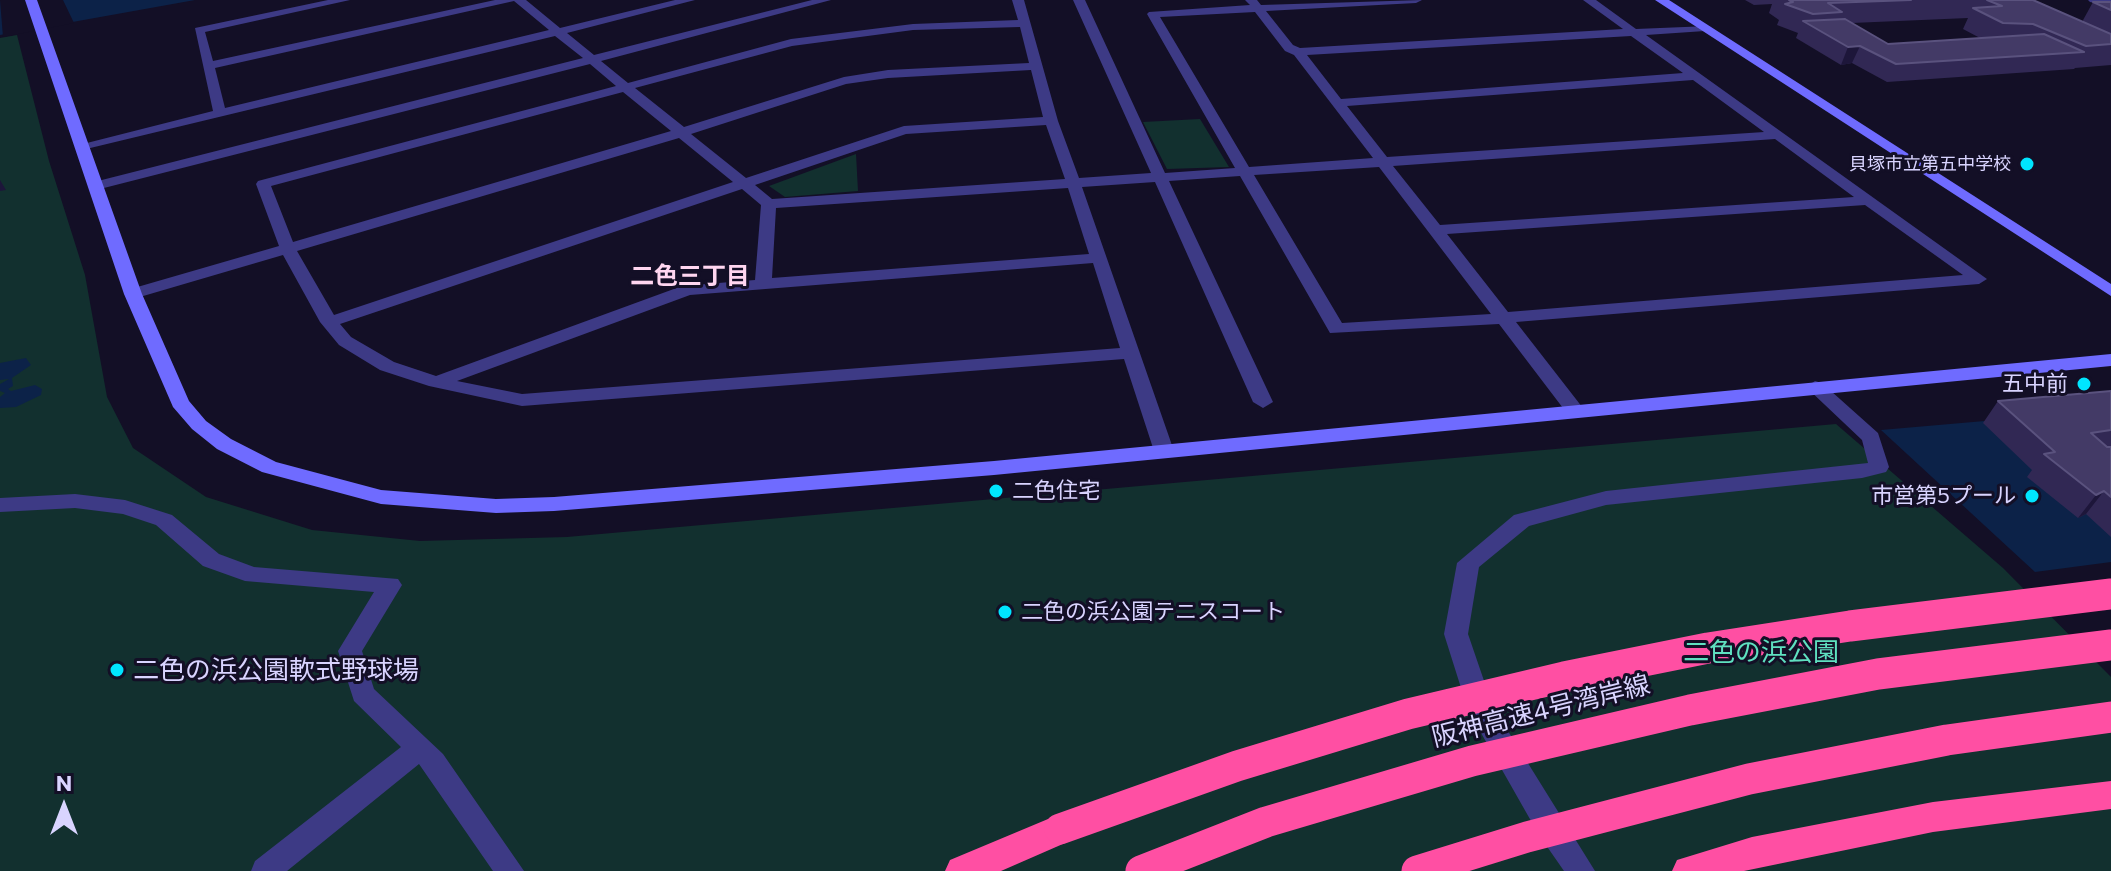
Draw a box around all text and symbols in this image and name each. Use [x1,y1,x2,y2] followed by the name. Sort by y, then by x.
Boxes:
[1849,153,2011,175] place label: 貝塚市立第五中学校
[2018,155,2036,173] marker: 貝塚市立第五中学校
[630,262,750,290] district label: 二色三丁目
[2002,371,2068,397] place label: 五中前
[2075,375,2093,393] marker: 五中前
[1012,478,1100,504] place label: 二色住宅
[987,482,1005,500] marker: 二色住宅
[1871,483,2016,509] place label: 市営第5プール
[2023,487,2041,505] marker: 市営第5プール
[1021,599,1285,625] place label: 二色の浜公園テニスコート
[996,603,1014,621] marker: 二色の浜公園テニスコート
[1683,636,1839,668] park label: 二色の浜公園
[133,654,419,686] place label: 二色の浜公園軟式野球場
[108,661,126,679] marker: 二色の浜公園軟式野球場
[1429,669,1653,753] street label: 阪神高速4号湾岸線
[24,767,104,847] north arrow
[56,769,72,796] text: N

